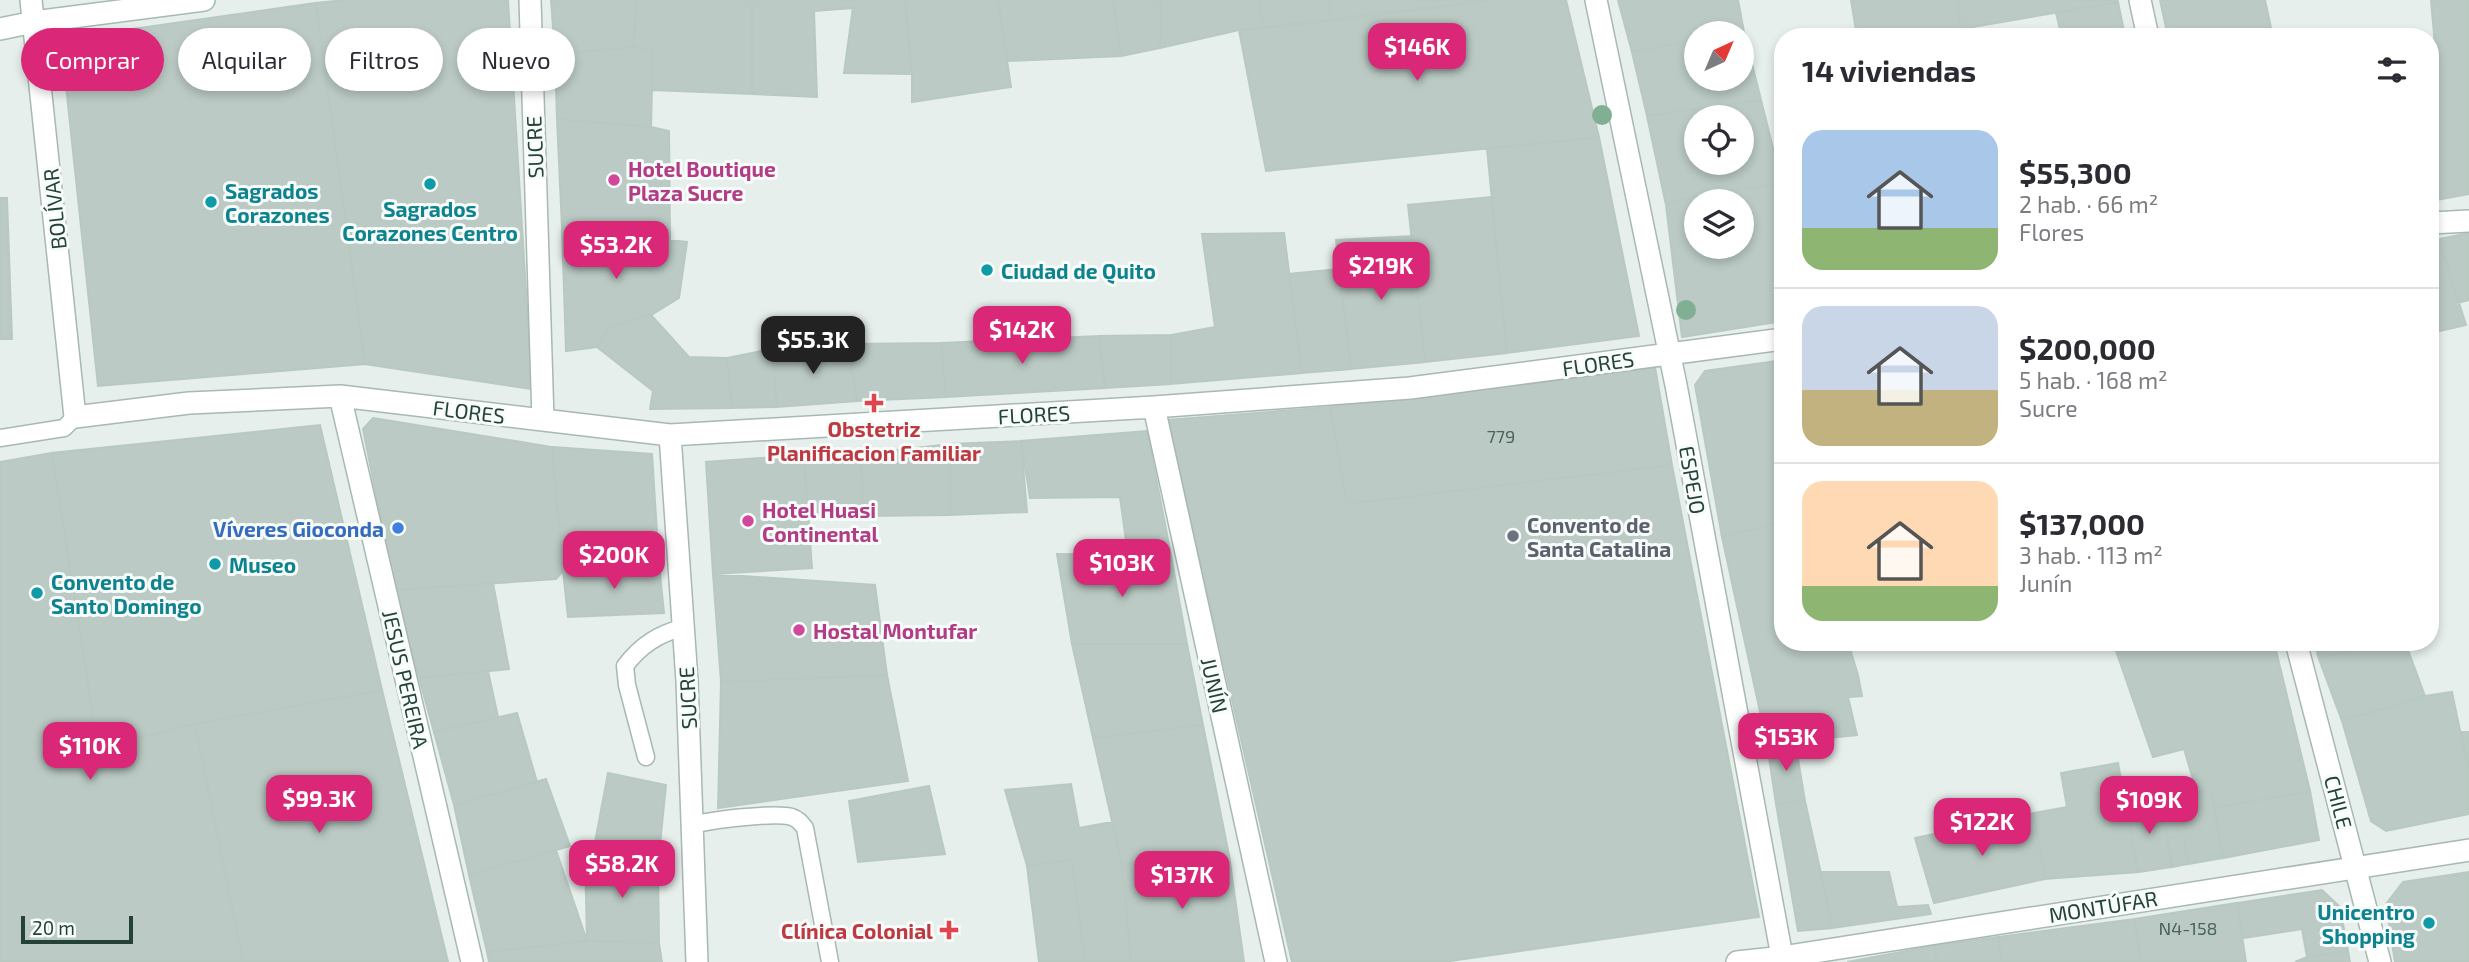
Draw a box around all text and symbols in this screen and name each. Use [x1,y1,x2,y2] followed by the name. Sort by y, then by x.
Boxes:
[1684,21,1754,91] north arrow
[1684,21,1754,259] map controls
[1368,24,1466,83] pin: $146K
[21,28,164,91] chip: Comprar
[178,28,311,91] chip: Alquilar
[325,28,443,91] chip: Filtros
[457,28,575,91] chip: Nuevo
[1384,32,1450,60] text: $146K
[2373,51,2411,89] icon: filters
[1802,52,1976,88] text: 14 viviendas
[1684,105,1754,175] button: locate
[520,115,548,179] street label: SUCRE
[2019,154,2132,190] text: $55,300
[628,156,776,205] place label: Hotel Boutique Plaza Sucre
[1858,158,1942,242] icon: home
[37,167,71,251] street label: BOLÍVAR
[606,172,622,188] marker: Hotel Boutique Plaza Sucre
[422,176,438,192] marker: Sagrados Corazones Centro
[225,178,330,227] place label: Sagrados Corazones
[1684,189,1754,259] button: layers
[2019,190,2158,218] text: 2 hab. · 66 m²
[203,194,219,210] marker: Sagrados Corazones
[342,196,518,245] place label: Sagrados Corazones Centro
[2019,218,2084,246] text: Flores
[559,222,673,281] pin: $53.2K
[580,230,652,258] text: $53.2K
[1332,243,1430,302] pin: $219K
[1349,251,1413,279] text: $219K
[1001,258,1156,284] place label: Ciudad de Quito
[979,262,995,278] marker: Ciudad de Quito
[973,306,1071,366] pin: $142K
[989,315,1055,343] text: $142K
[756,316,870,376] pin: $55.3K
[777,325,849,353] text: $55.3K
[2019,330,2156,366] text: $200,000
[1858,334,1942,418] icon: home
[1560,346,1636,380] street label: FLORES
[2019,366,2168,394] text: 5 hab. · 168 m²
[864,393,884,413] marker: Obstetriz Planificacion Familiar
[432,394,506,428] street label: FLORES
[2019,394,2078,422] text: Sucre
[997,400,1071,428] street label: FLORES
[767,416,981,465] place label: Obstetriz Planificacion Familiar
[1487,425,1515,447] house number: 779
[1675,444,1711,516] street label: ESPEJO
[762,497,878,546] place label: Hotel Huasi Continental
[2019,505,2145,541] text: $137,000
[1858,509,1942,593] icon: home
[1527,512,1671,561] place label: Convento de Santa Catalina
[740,513,756,529] marker: Hotel Huasi Continental
[213,516,384,541] place label: Víveres Gioconda
[390,520,406,536] marker: Víveres Gioconda
[1505,528,1521,544] marker: Convento de Santa Catalina
[565,532,663,591] pin: $200K
[579,540,649,568] text: $200K
[1073,540,1171,599] pin: $103K
[2019,541,2163,569] text: 3 hab. · 113 m²
[1089,548,1155,576] text: $103K
[229,552,296,577] place label: Museo
[207,556,223,572] marker: Museo
[51,569,202,618] place label: Convento de Santo Domingo
[2019,569,2072,597] text: Junín
[29,585,45,601] marker: Convento de Santo Domingo
[378,607,434,751] street label: JESUS PEREIRA
[813,618,977,643] place label: Hostal Montufar
[791,622,807,638] marker: Hostal Montufar
[1196,655,1234,715] street label: JUNÍN
[673,666,701,730] street label: SUCRE
[1737,714,1835,773] pin: $153K
[41,722,139,782] pin: $110K
[1754,722,1818,750] text: $153K
[59,731,121,759] text: $110K
[2320,773,2358,831] street label: CHILE
[262,776,376,835] pin: $99.3K
[2100,776,2198,836] pin: $109K
[282,784,356,812] text: $99.3K
[2116,785,2182,813] text: $109K
[1933,798,2031,858] pin: $122K
[1950,807,2014,835] text: $122K
[565,841,679,900] pin: $58.2K
[585,849,659,877] text: $58.2K
[1133,852,1231,911] pin: $137K
[1150,860,1214,888] text: $137K
[2047,885,2159,927] street label: MONTÚFAR
[2317,899,2415,948] place label: Unicentro Shopping
[21,913,133,945] scale bar
[2421,915,2437,931] marker: Unicentro Shopping
[32,916,75,939] text: 20 m
[2158,917,2218,939] house number: N4-158
[781,918,933,943] place label: Clínica Colonial
[939,920,959,940] marker: Clínica Colonial

